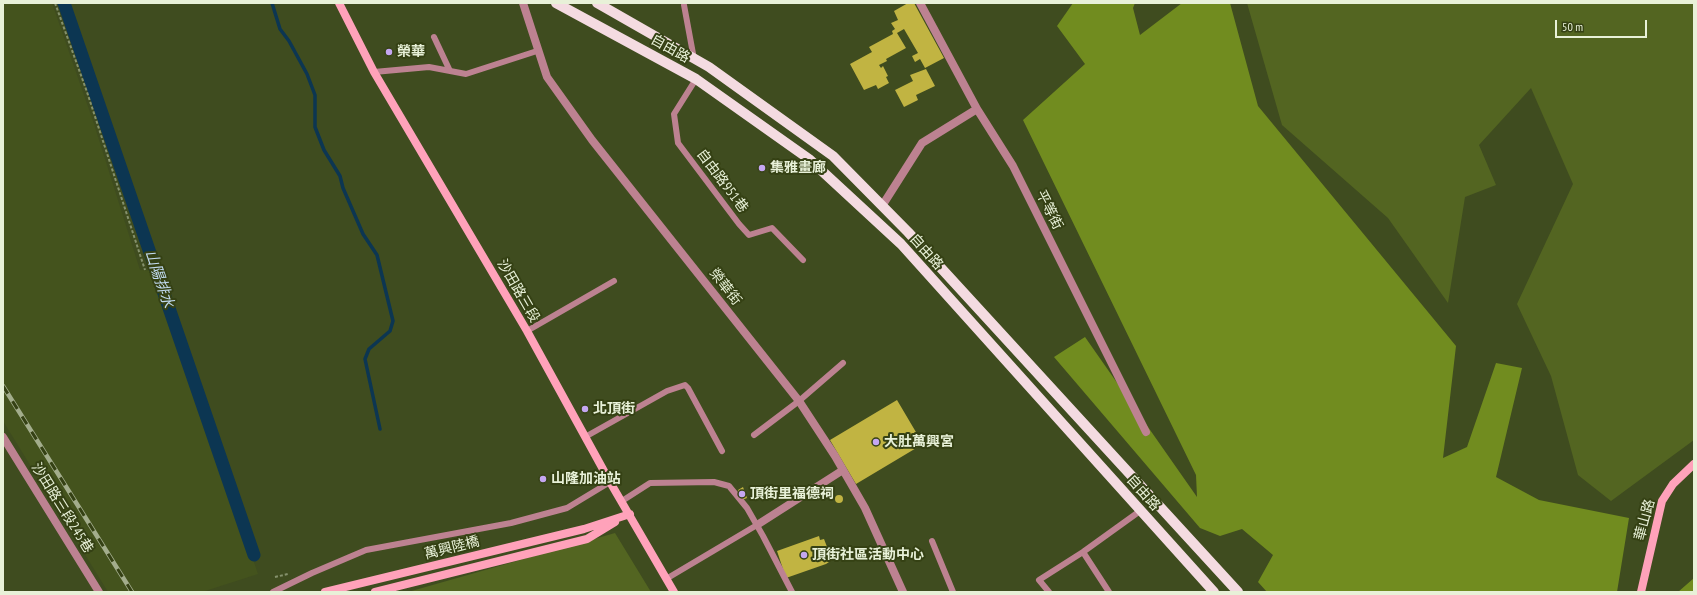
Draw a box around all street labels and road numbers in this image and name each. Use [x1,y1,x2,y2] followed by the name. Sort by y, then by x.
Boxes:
[648,31,692,67] street label: 自由路
[693,146,751,216] street label: 自由路951巷
[1032,187,1066,233] street label: 平等街
[906,231,946,273] street label: 自由路
[493,256,543,326] street label: 沙田路三段
[705,265,745,309] street label: 榮華街
[28,460,96,556] street label: 沙田路三段245巷
[1123,472,1163,514] street label: 自由路
[1631,498,1659,542] street label: 華山路
[423,533,481,563] street label: 萬興陸橋

